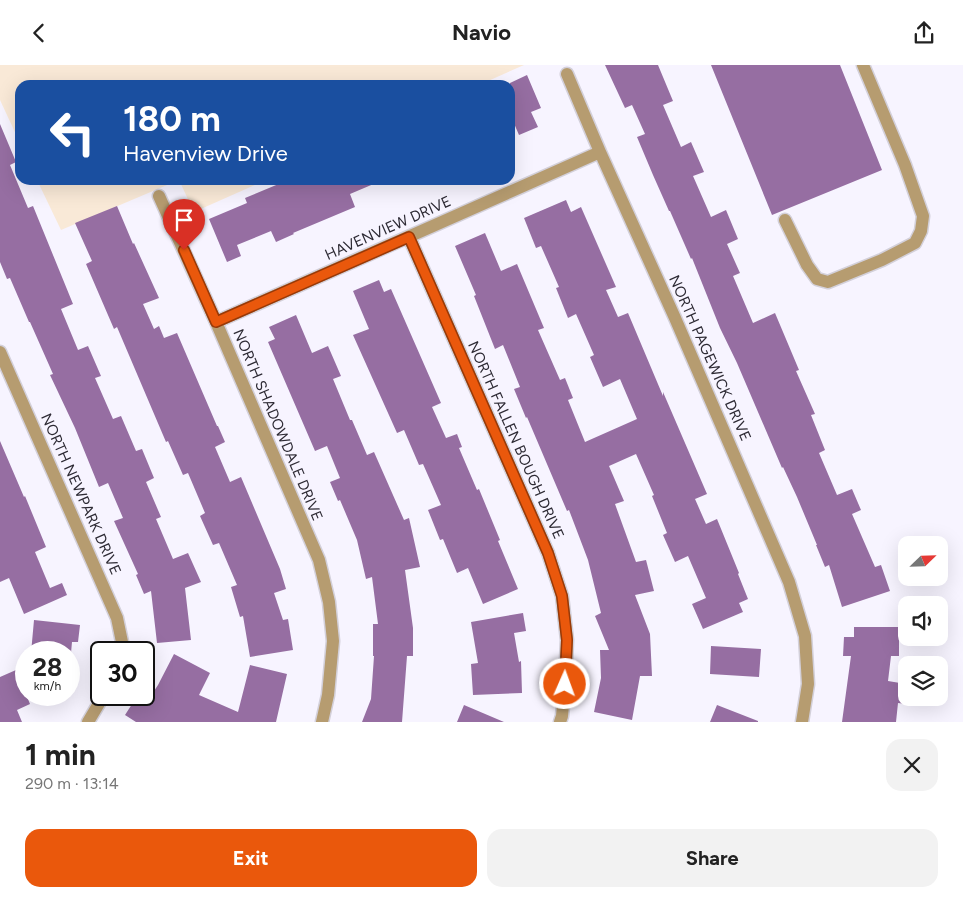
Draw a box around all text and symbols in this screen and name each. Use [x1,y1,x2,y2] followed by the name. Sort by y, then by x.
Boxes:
[25,19,53,47] icon: back
[452,19,511,46] text: Navio
[910,19,938,47] icon: share
[123,98,221,140] text: 180 m
[40,100,105,165] icon: left
[123,140,288,167] text: Havenview Drive
[322,192,454,264] street label: HAVENVIEW DRIVE
[163,199,205,250] pin
[170,206,198,234] icon: arrive
[665,272,755,444] street label: NORTH PAGEWICK DRIVE
[229,326,327,524] street label: NORTH SHADOWDALE DRIVE
[464,338,568,542] street label: NORTH FALLEN BOUGH DRIVE
[37,410,125,578] street label: NORTH NEWPARK DRIVE
[898,536,948,586] north arrow
[898,536,948,706] map controls
[898,596,948,646] button: sound
[90,641,155,706] speed limit sign: 30
[33,652,62,682] text: 28
[898,656,948,706] button: layers
[538,657,590,709] position arrow
[34,679,61,693] text: km/h
[25,736,96,773] text: 1 min
[886,739,938,791] button: close
[25,774,119,793] text: 290 m · 13:14
[25,829,477,887] button: Exit
[487,829,938,887] button: Share

